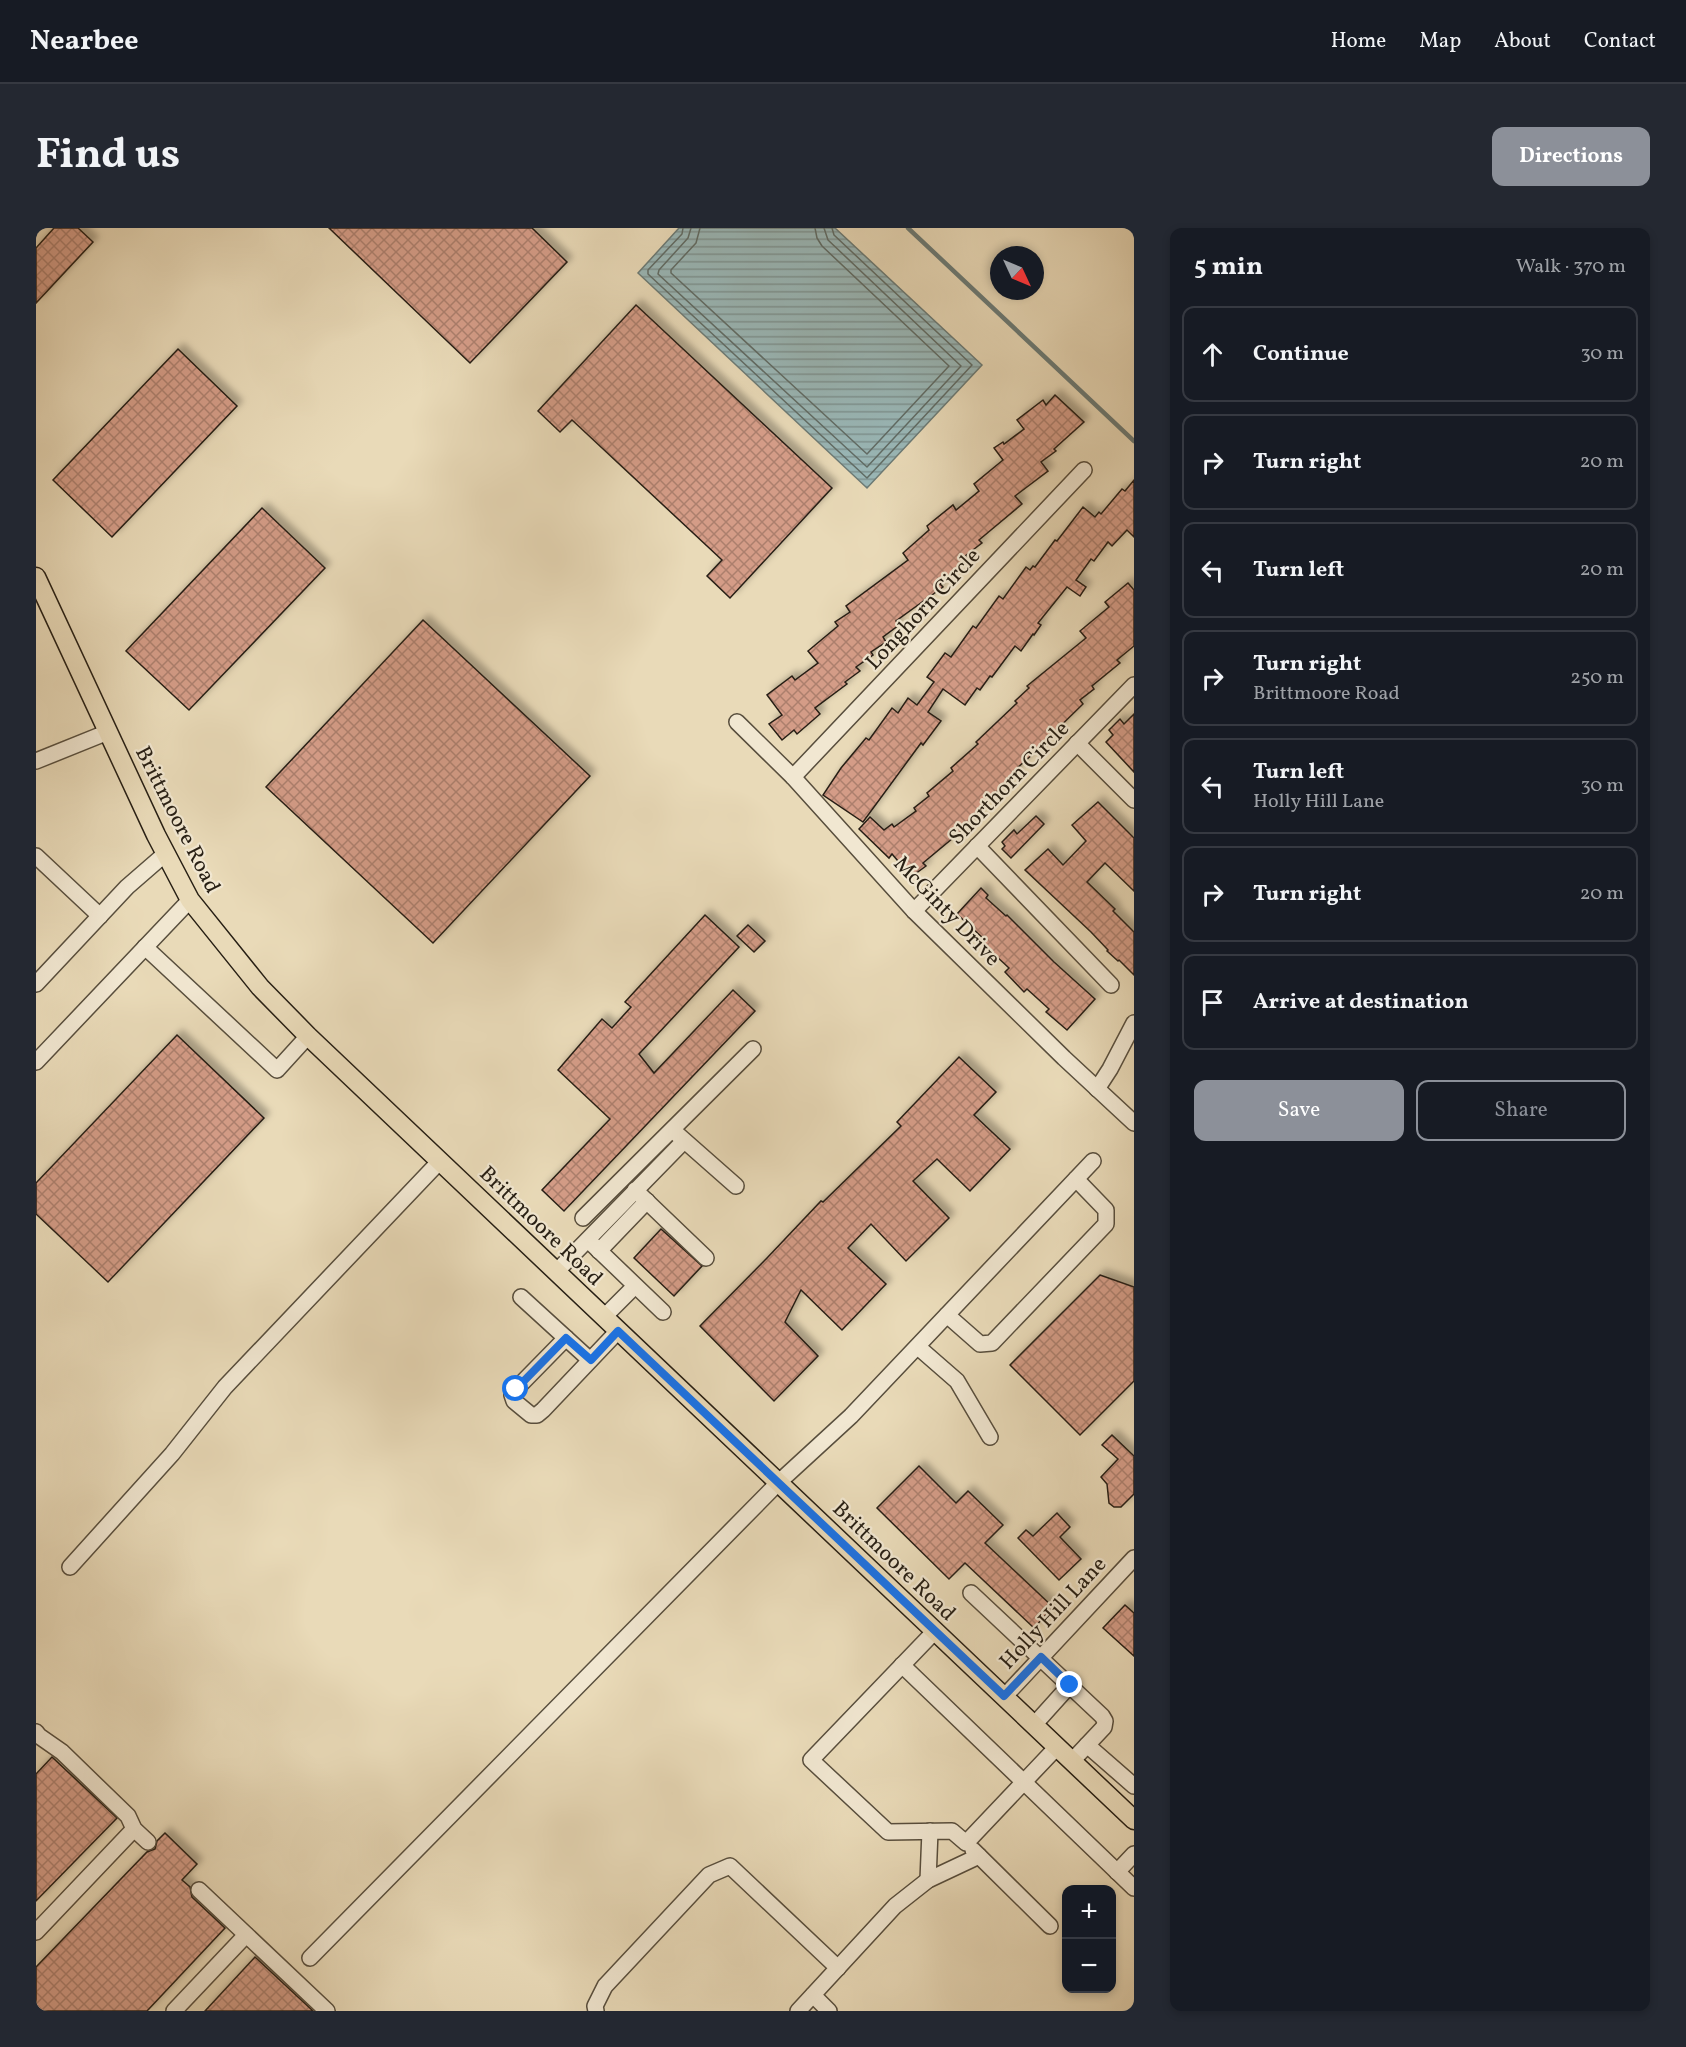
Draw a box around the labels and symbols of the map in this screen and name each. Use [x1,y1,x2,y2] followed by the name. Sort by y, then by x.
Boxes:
[990,246,1044,300] north arrow
[859,542,989,677] street label: Longhorn Circle
[942,715,1077,853] street label: Shorthorn Circle
[126,741,227,899] street label: Brittmoore Road
[885,850,1007,974] street label: McGinty Drive
[471,1160,609,1294] street label: Brittmoore Road
[502,1375,528,1401] route start
[824,1495,962,1629] street label: Brittmoore Road
[993,1550,1114,1677] street label: Holly Hill Lane
[1056,1671,1082,1697] route end

